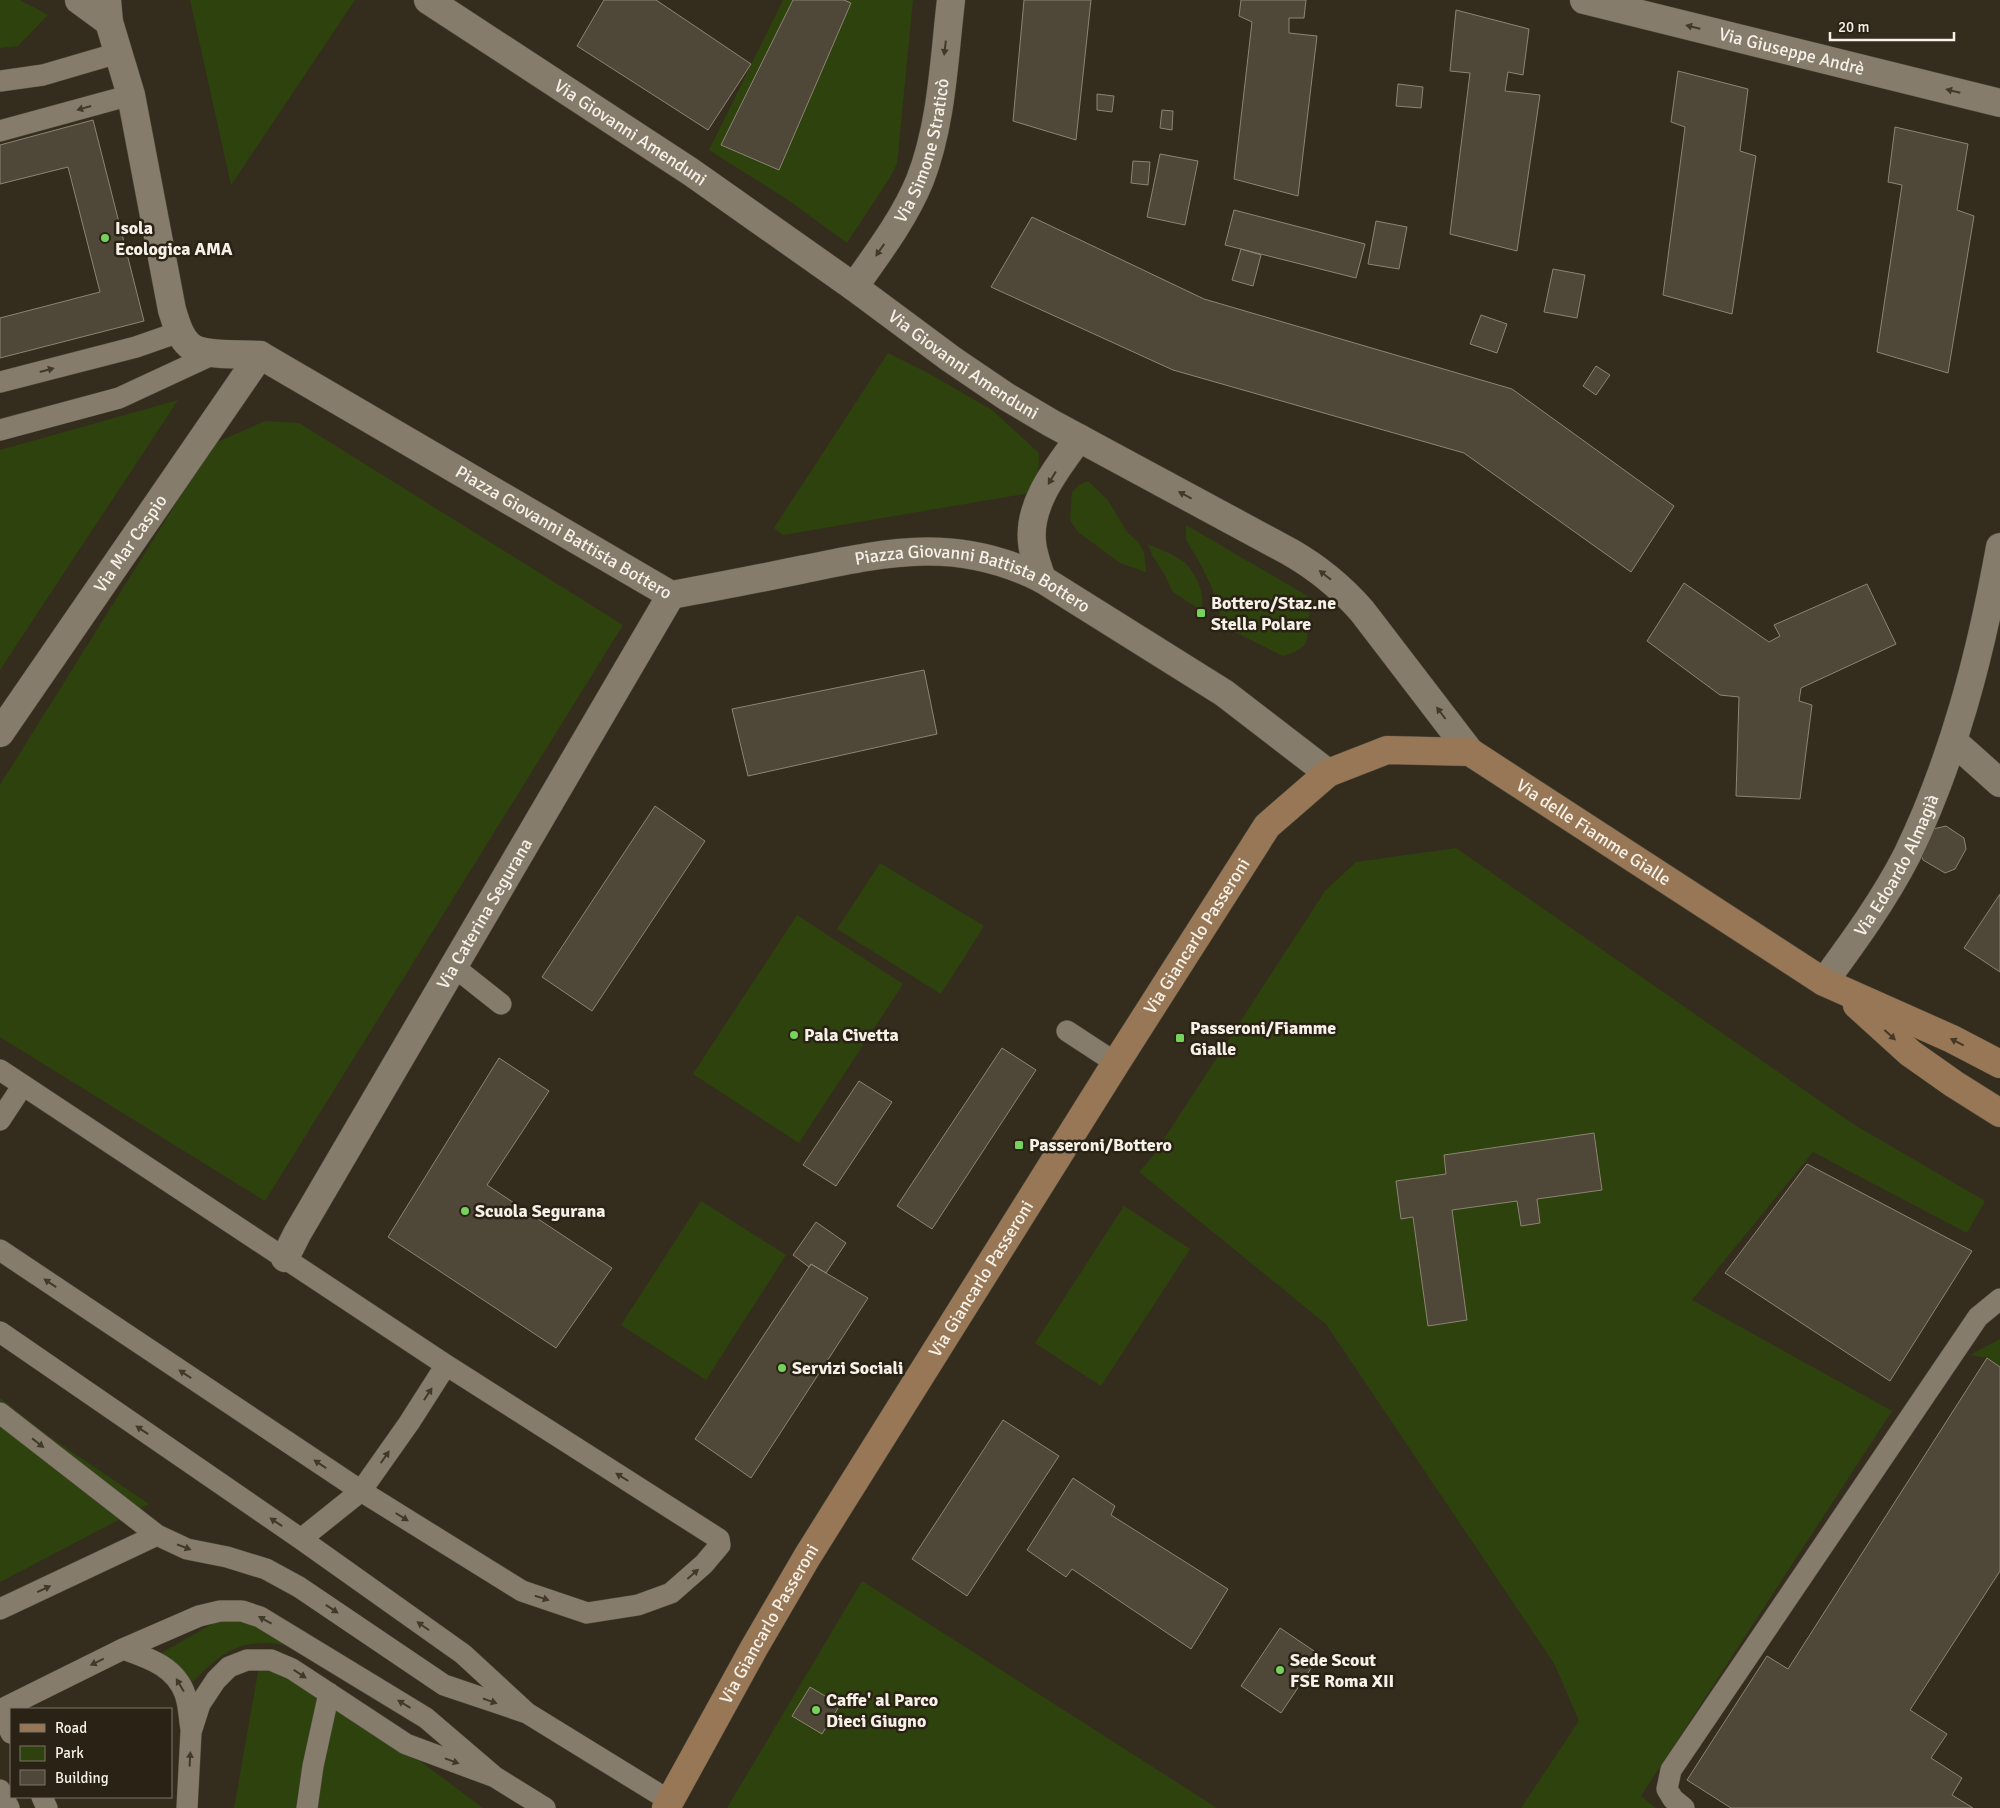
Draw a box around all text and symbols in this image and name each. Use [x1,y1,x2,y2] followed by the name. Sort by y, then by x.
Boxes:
[1830,10,1954,42] scale bar
[1838,18,1869,36] text: 20 m
[1686,23,1701,31] one-way arrow
[1717,23,1867,80] street label: Via Giuseppe Andrè
[941,41,949,57] one-way arrow
[550,74,711,191] street label: Via Giovanni Amenduni
[889,77,954,227] street label: Via Simone Straticò
[1945,87,1960,95] one-way arrow
[76,104,91,112] one-way arrow
[115,217,233,260] place label: Isola Ecologica AMA
[99,232,111,244] marker: Isola Ecologica AMA
[875,243,885,257] one-way arrow
[884,305,1043,424] street label: Via Giovanni Amenduni
[40,365,55,373] one-way arrow
[451,461,676,604] street label: Piazza Giovanni Battista Bottero
[1047,471,1056,484] one-way arrow
[89,490,172,597] street label: Via Mar Caspio
[1178,490,1191,499] one-way arrow
[853,540,1094,617] street label: Piazza Giovanni Battista Bottero
[1319,570,1332,581] one-way arrow
[1211,592,1336,635] place label: Bottero/Staz.ne Stella Polare
[1195,607,1207,619] marker: Bottero/Staz.ne Stella Polare
[1435,707,1446,720] one-way arrow
[1512,774,1675,890] street label: Via delle Fiamme Gialle
[1849,791,1943,941] street label: Via Edoardo Almagià
[432,834,537,993] street label: Via Caterina Segurana
[1139,854,1255,1018] street label: Via Giancarlo Passeroni
[1190,1017,1336,1060] place label: Passeroni/Fiamme Gialle
[804,1024,899,1046] place label: Pala Civetta
[788,1029,800,1041] marker: Pala Civetta
[1883,1030,1896,1041] one-way arrow
[1174,1032,1186,1044] marker: Passeroni/Fiamme Gialle
[1950,1037,1964,1045] one-way arrow
[1029,1134,1172,1156] place label: Passeroni/Bottero
[1013,1139,1025,1151] marker: Passeroni/Bottero
[924,1196,1038,1361] street label: Via Giancarlo Passeroni
[475,1200,605,1222] place label: Scuola Segurana
[459,1205,471,1217] marker: Scuola Segurana
[43,1278,57,1288] one-way arrow
[792,1357,903,1379] place label: Servizi Sociali
[776,1362,788,1374] marker: Servizi Sociali
[178,1369,192,1379] one-way arrow
[423,1387,432,1401] one-way arrow
[136,1425,149,1435] one-way arrow
[32,1437,45,1448] one-way arrow
[380,1450,390,1464] one-way arrow
[313,1459,327,1469] one-way arrow
[615,1472,628,1481] one-way arrow
[395,1513,409,1522] one-way arrow
[270,1517,283,1527] one-way arrow
[715,1540,823,1708] street label: Via Giancarlo Passeroni
[177,1543,192,1551] one-way arrow
[686,1568,698,1580] one-way arrow
[37,1584,51,1592] one-way arrow
[535,1595,550,1602] one-way arrow
[325,1605,339,1614] one-way arrow
[258,1616,272,1624] one-way arrow
[416,1621,430,1631] one-way arrow
[1290,1649,1394,1692] place label: Sede Scout FSE Roma XII
[90,1658,105,1666] one-way arrow
[1274,1664,1286,1676] marker: Sede Scout FSE Roma XII
[294,1670,307,1679] one-way arrow
[175,1679,184,1692] one-way arrow
[826,1689,938,1732] place label: Caffe' al Parco Dieci Giugno
[483,1697,498,1705] one-way arrow
[398,1699,411,1709] one-way arrow
[810,1704,822,1716] marker: Caffe' al Parco Dieci Giugno
[10,1708,172,1798] legend
[55,1719,87,1737] text: Road
[55,1744,84,1762] text: Park
[186,1751,194,1767] one-way arrow
[445,1757,460,1765] one-way arrow
[55,1769,109,1787] text: Building

